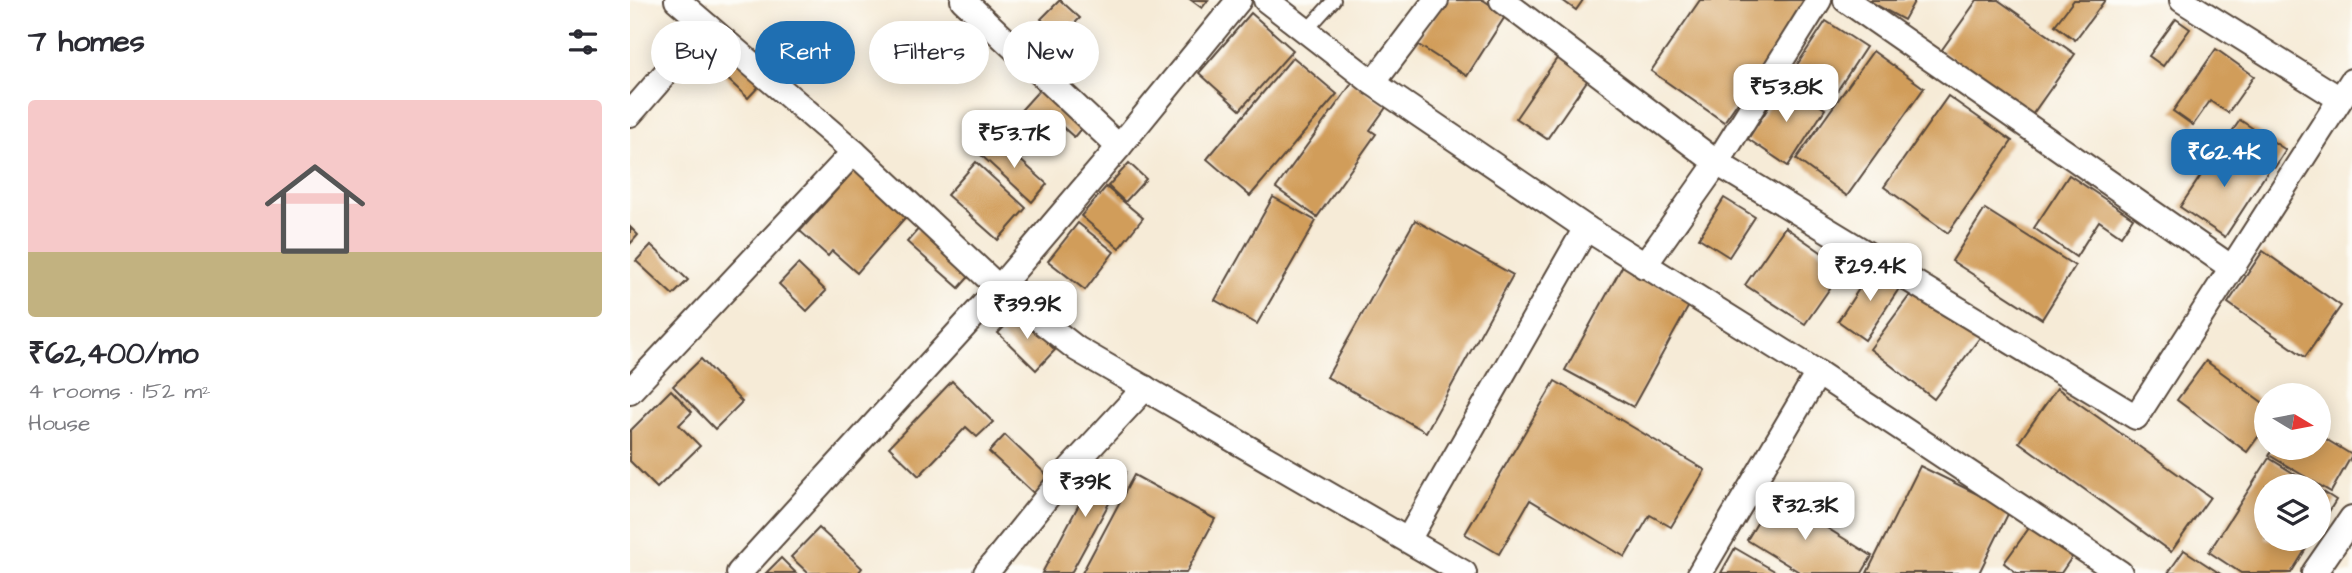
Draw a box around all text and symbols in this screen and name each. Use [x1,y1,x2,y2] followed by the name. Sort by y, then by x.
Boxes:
[28,21,145,63] text: 7 homes
[651,21,741,84] chip: Buy
[755,21,855,84] chip: Rent
[869,21,989,84] chip: Filters
[1003,21,1099,84] chip: New
[564,23,602,61] icon: filters
[1729,64,1843,124] pin: ₹53.8K
[1749,71,1823,103] text: ₹53.8K
[957,110,1071,170] pin: ₹53.7K
[978,117,1050,149] text: ₹53.7K
[2167,130,2281,189] pin: ₹62.4K
[2187,136,2261,168] text: ₹62.4K
[252,146,378,272] icon: home
[1813,244,1927,303] pin: ₹29.4K
[1834,250,1906,282] text: ₹29.4K
[970,282,1084,341] pin: ₹39.9K
[993,288,1061,320] text: ₹39.9K
[28,333,199,375] text: ₹62,400/mo
[28,375,211,407] text: 4 rooms · 152 m²
[2254,383,2331,460] north arrow
[2254,383,2331,551] map controls
[28,407,91,439] text: House
[1044,460,1126,519] pin: ₹39K
[1059,466,1111,498] text: ₹39K
[2254,474,2331,551] button: layers
[1748,482,1862,542] pin: ₹32.3K
[1772,489,1838,521] text: ₹32.3K

